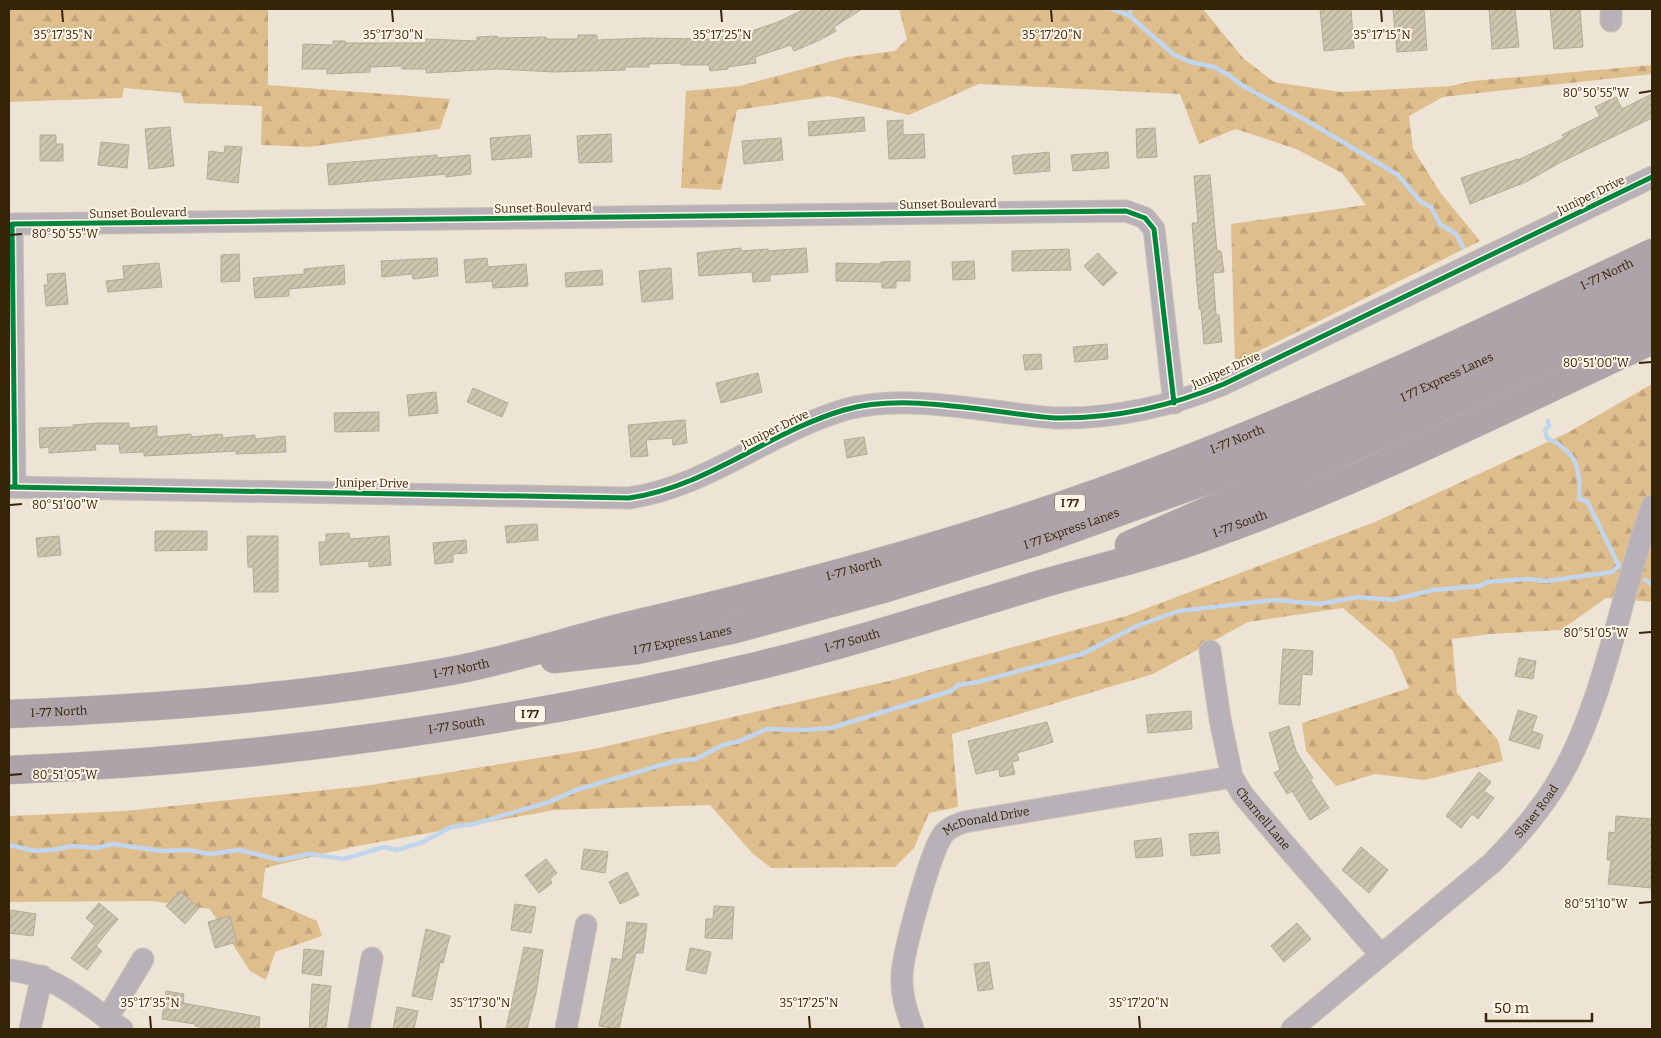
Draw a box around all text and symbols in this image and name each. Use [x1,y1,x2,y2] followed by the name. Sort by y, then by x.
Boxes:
[33,28,93,42] text: 35°17'35"N
[363,28,424,42] text: 35°17'30"N
[693,28,752,42] text: 35°17'25"N
[1022,28,1083,42] text: 35°17'20"N
[1353,28,1411,42] text: 35°17'15"N
[1563,86,1630,100] text: 80°50'55"W
[1554,173,1627,218] street label: Juniper Drive
[899,196,997,212] street label: Sunset Boulevard
[494,200,592,216] street label: Sunset Boulevard
[89,205,187,221] street label: Sunset Boulevard
[32,227,99,241] text: 80°50'55"W
[1578,256,1636,293] street label: I-77 North
[1189,349,1262,392] street label: Juniper Drive
[1398,350,1496,405] street label: I 77 Express Lanes
[1563,356,1630,370] text: 80°51'00"W
[738,407,811,452] street label: Juniper Drive
[1208,422,1267,457] street label: I-77 North
[334,475,409,491] street label: Juniper Drive
[1055,494,1085,512] road number: I 77
[32,498,99,512] text: 80°51'00"W
[1022,505,1121,552] street label: I 77 Express Lanes
[1211,507,1270,540] street label: I-77 South
[825,555,884,583] street label: I-77 North
[633,623,733,657] street label: I 77 Express Lanes
[823,626,882,655] street label: I-77 South
[1564,626,1629,640] text: 80°51'05"W
[432,656,491,681] street label: I-77 North
[30,703,88,720] street label: I-77 North
[515,706,545,722] road number: I 77
[427,714,486,737] street label: I-77 South
[33,768,98,782] text: 80°51'05"W
[1511,782,1561,841] street label: Slater Road
[1233,785,1293,853] street label: Charnell Lane
[940,804,1031,838] street label: McDonald Drive
[1564,897,1628,911] text: 80°51'10"W
[1486,990,1592,1022] scale bar
[120,996,180,1010] text: 35°17'35"N
[450,996,511,1010] text: 35°17'30"N
[780,996,839,1010] text: 35°17'25"N
[1109,996,1170,1010] text: 35°17'20"N
[1494,999,1530,1017] text: 50 m

